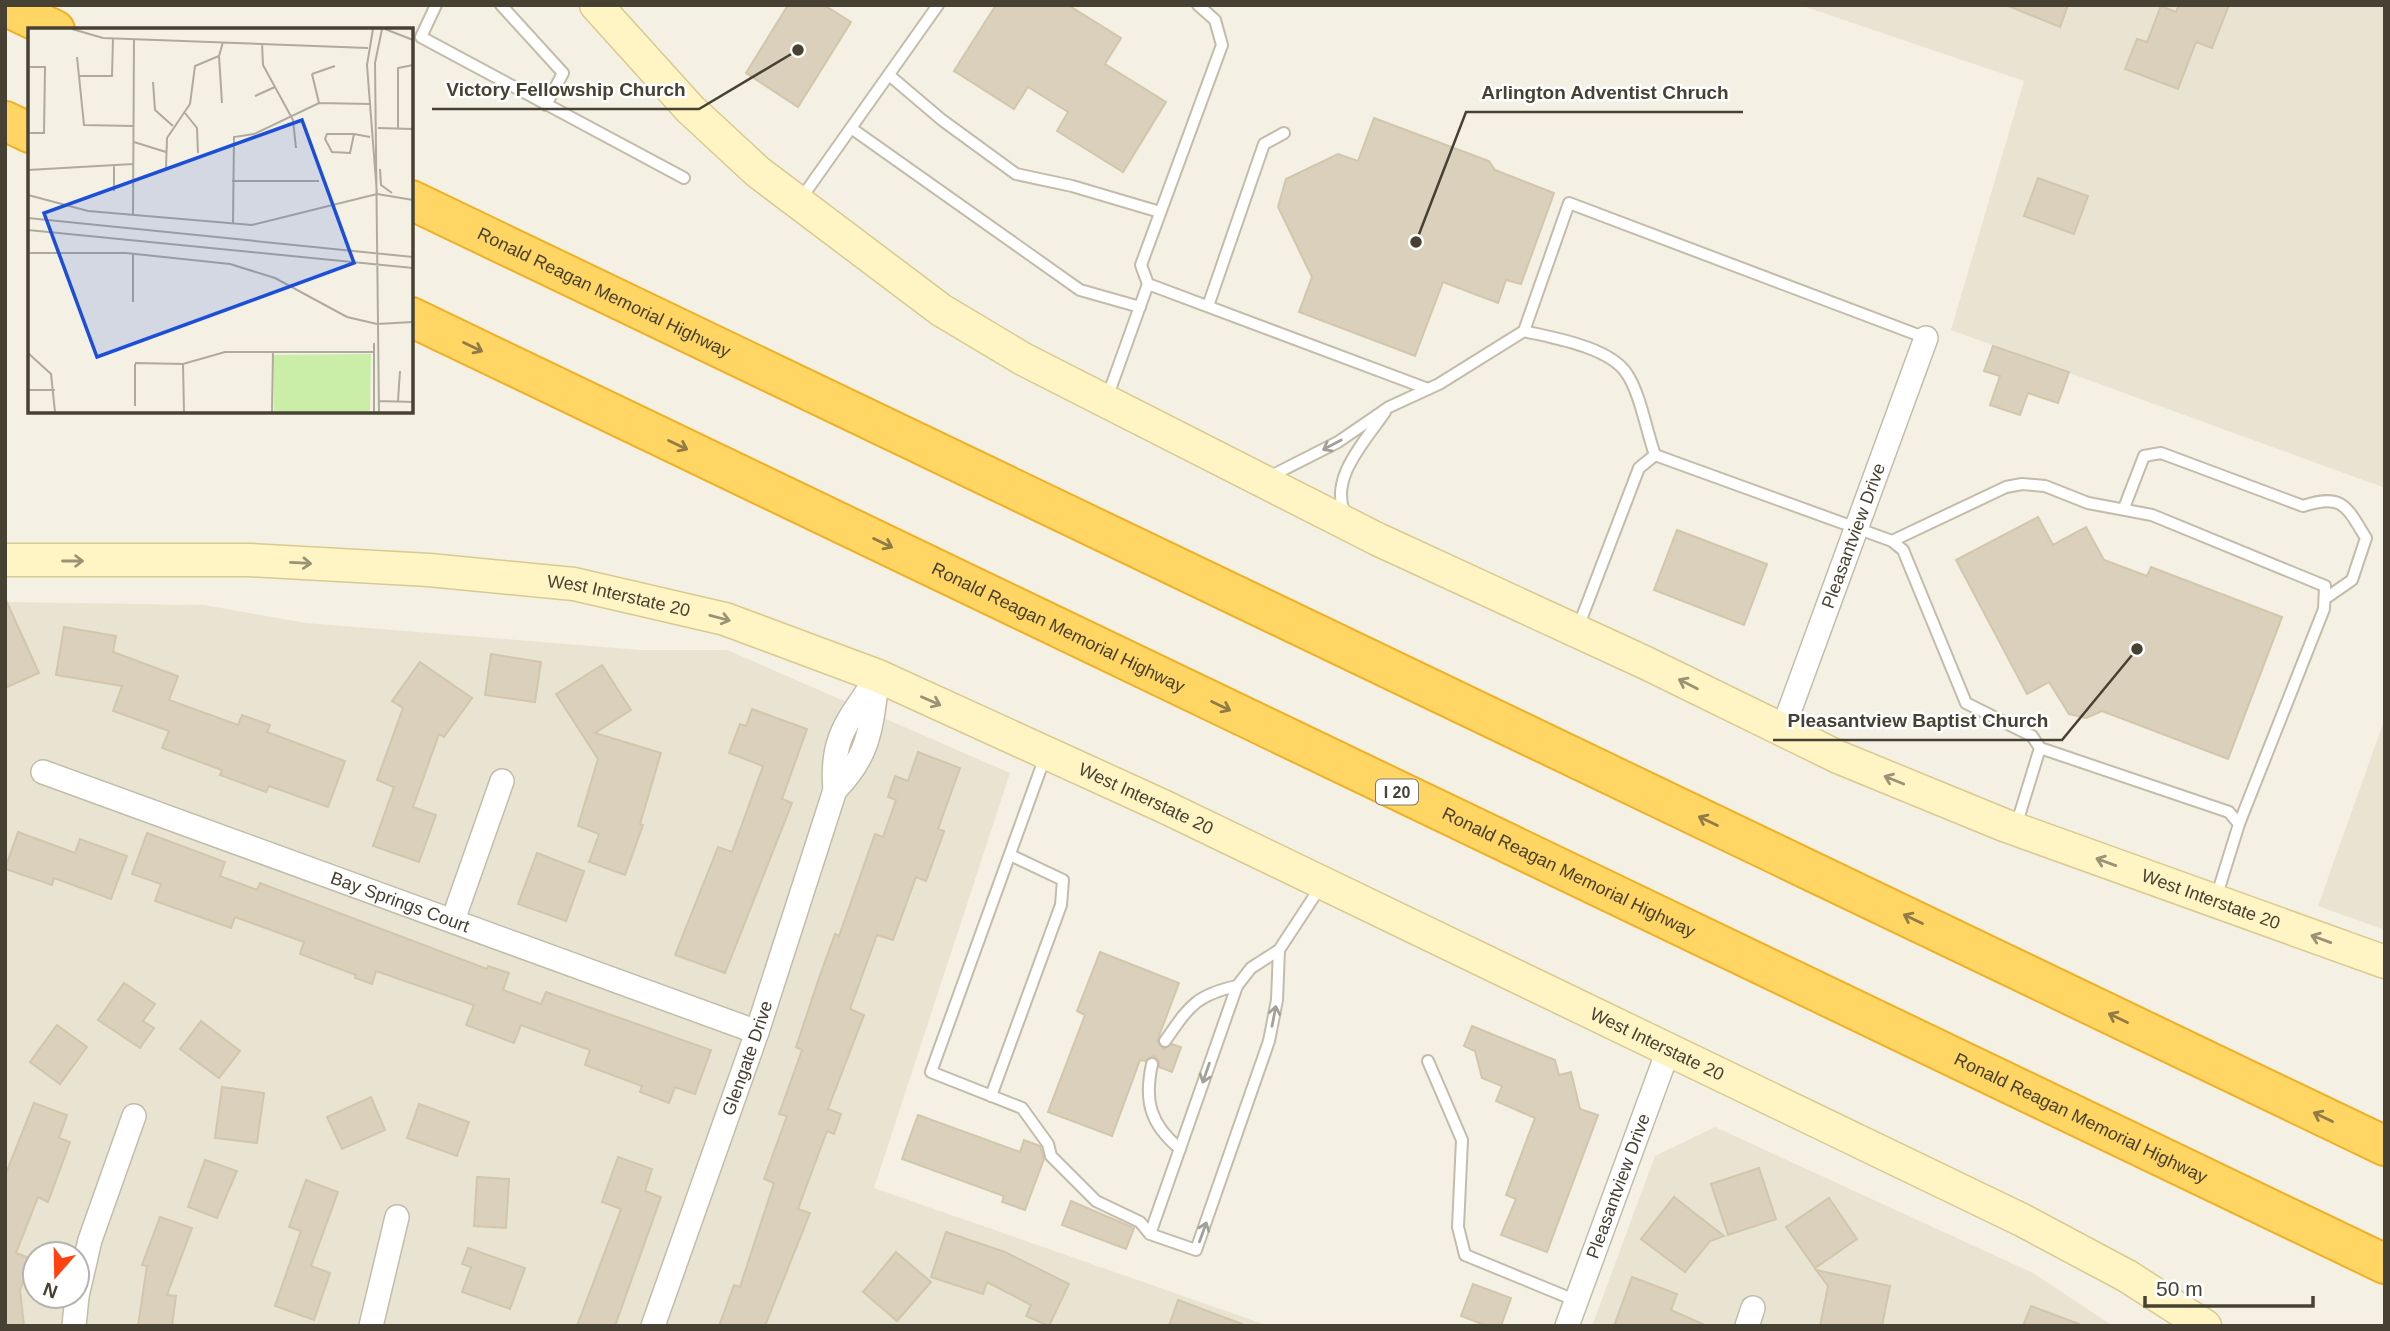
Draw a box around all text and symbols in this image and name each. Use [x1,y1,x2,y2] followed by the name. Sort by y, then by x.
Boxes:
[28,28,413,413] inset map
[432,69,699,109] callout: Victory Fellowship Church
[1466,72,1743,112] callout: Arlington Adventist Chruch
[446,79,686,100] text: Victory Fellowship Church
[1481,82,1729,103] text: Arlington Adventist Chruch
[474,223,734,362] street label: Ronald Reagan Memorial Highway
[462,341,483,354] one-way arrow
[1322,438,1342,452] one-way arrow
[667,439,688,452] one-way arrow
[1818,460,1889,611] street label: Pleasantview Drive
[872,537,893,550] one-way arrow
[62,554,85,568] one-way arrow
[289,557,312,570] one-way arrow
[929,558,1188,697] street label: Ronald Reagan Memorial Highway
[546,571,692,621] street label: West Interstate 20
[708,612,730,625] one-way arrow
[1678,676,1699,690] one-way arrow
[920,695,942,708] one-way arrow
[1210,699,1231,713] one-way arrow
[1773,700,2062,740] callout: Pleasantview Baptist Church
[1788,710,2048,731] text: Pleasantview Baptist Church
[1076,759,1216,839] street label: West Interstate 20
[1884,772,1906,785] one-way arrow
[1376,779,1418,804] road number: I 20
[1439,803,1698,942] street label: Ronald Reagan Memorial Highway
[1698,814,1719,827] one-way arrow
[2096,855,2118,867] one-way arrow
[2139,865,2283,933] street label: West Interstate 20
[328,868,472,936] street label: Bay Springs Court
[1903,912,1924,926] one-way arrow
[2310,932,2332,944] one-way arrow
[718,998,776,1118] street label: Glengate Drive
[1587,1003,1727,1085] street label: West Interstate 20
[1268,1005,1281,1028] one-way arrow
[2108,1011,2129,1024] one-way arrow
[1951,1049,2211,1187] street label: Ronald Reagan Memorial Highway
[1199,1062,1211,1084] one-way arrow
[2313,1109,2334,1123] one-way arrow
[1583,1111,1654,1261] street label: Pleasantview Drive
[1197,1222,1210,1244] one-way arrow
[21,1240,91,1310] north arrow
[2145,1264,2313,1308] scale bar
[2156,1277,2203,1300] text: 50 m
[40,1278,60,1303] text: N

